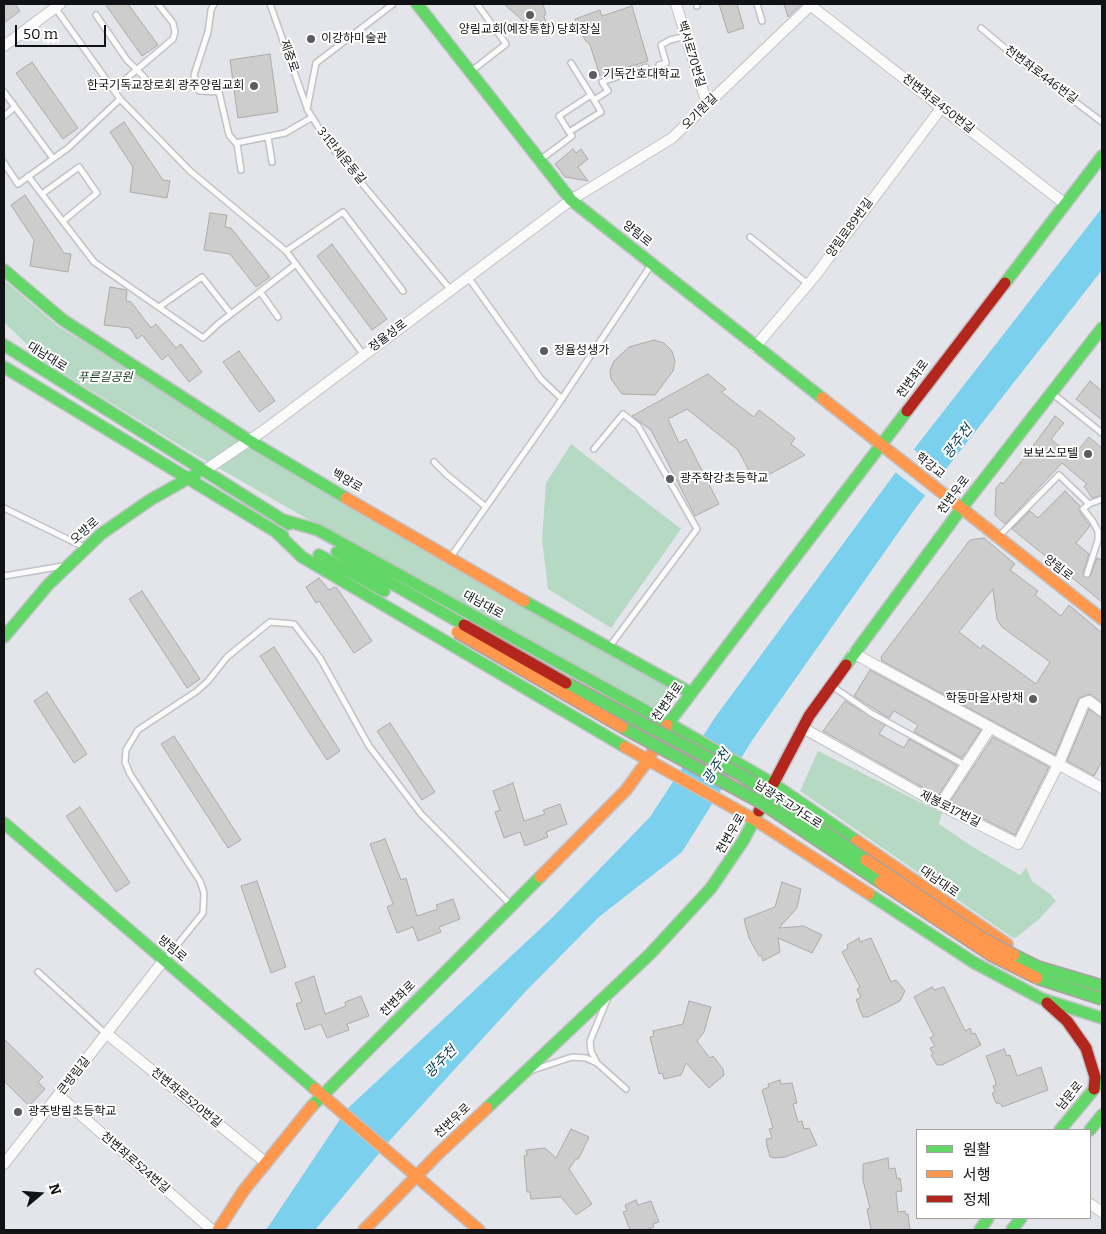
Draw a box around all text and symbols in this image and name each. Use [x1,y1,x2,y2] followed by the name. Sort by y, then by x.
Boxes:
[524,9,536,21] marker: 양림교회(예장통합) 당회장실
[18,15,109,47] scale bar
[674,19,708,89] street label: 백서로70번길
[459,23,601,37] place label: 양림교회(예장통합) 당회장실
[23,25,58,43] text: 50 m
[321,32,387,46] place label: 이강하미술관
[305,33,317,45] marker: 이강하미술관
[277,38,301,74] street label: 제중로
[1002,43,1080,107] street label: 천변좌로446번길
[603,68,680,82] place label: 기독간호대학교
[587,69,599,81] marker: 기독간호대학교
[899,71,977,137] street label: 천변좌로450번길
[87,79,244,93] place label: 한국기독교장로회 광주양림교회
[248,80,260,92] marker: 한국기독교장로회 광주양림교회
[679,91,721,133] street label: 오기원길
[314,125,368,187] street label: 3·1만세운동길
[824,196,876,260] street label: 양림로89번길
[620,218,654,250] street label: 양림로
[366,317,410,355] street label: 정율성로
[24,339,70,375] street label: 대남대로
[554,344,609,358] place label: 정율성생가
[538,345,550,357] marker: 정율성생가
[894,357,932,401] street label: 천변좌로
[77,371,133,385] park label: 푸른길공원
[939,422,977,462] water label: 광주천
[1023,447,1078,461] place label: 보보스모텔
[1082,448,1094,460] marker: 보보스모텔
[913,450,947,482] street label: 학강교
[329,466,365,496] street label: 백양로
[680,472,768,486] place label: 광주학강초등학교
[664,473,676,485] marker: 광주학강초등학교
[935,473,973,517] street label: 천변우로
[68,515,102,547] street label: 오방로
[1041,552,1075,584] street label: 양림로
[460,588,506,622] street label: 대남대로
[649,680,687,724] street label: 천변좌로
[946,692,1023,706] place label: 학동마을사랑채
[1027,693,1039,705] marker: 학동마을사랑채
[699,746,735,788] water label: 광주천
[752,778,824,832] street label: 남광주고가도로
[917,788,983,830] street label: 제봉로17번길
[714,811,748,857] street label: 천변우로
[917,863,961,901] street label: 대남대로
[155,933,189,965] street label: 방림로
[377,978,419,1020] street label: 천변좌로
[421,1042,461,1082] water label: 광주천
[55,1054,93,1098] street label: 큰방림길
[148,1065,224,1131] street label: 천변좌로520번길
[1054,1079,1086,1113] street label: 남문로
[432,1101,474,1141] street label: 천변우로
[28,1105,116,1119] place label: 광주방림초등학교
[12,1106,24,1118] marker: 광주방림초등학교
[98,1129,172,1197] street label: 천변좌로524번길
[916,1129,1091,1219] legend
[963,1141,991,1159] text: 원활
[963,1166,991,1184] text: 서행
[15,1169,65,1219] north arrow
[45,1181,64,1197] text: N
[963,1191,991,1209] text: 정체

